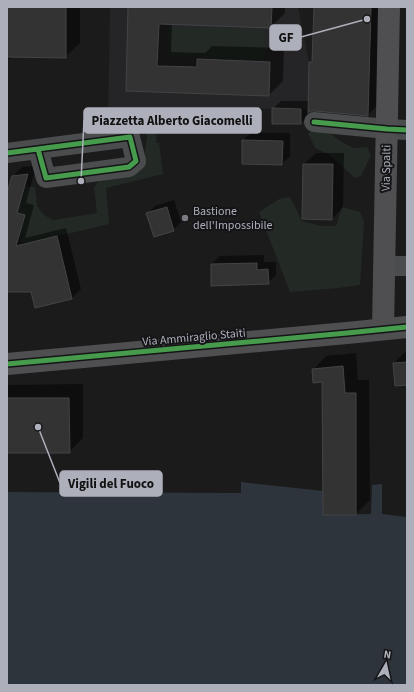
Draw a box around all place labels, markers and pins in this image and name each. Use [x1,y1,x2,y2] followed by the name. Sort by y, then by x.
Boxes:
[270,25,301,50] callout: GF
[84,108,261,133] callout: Piazzetta Alberto Giacomelli
[193,203,273,234] place label: Bastione dell'Impossibile
[180,213,190,223] marker: Bastione dell'Impossibile
[60,471,162,496] callout: Vigili del Fuoco

